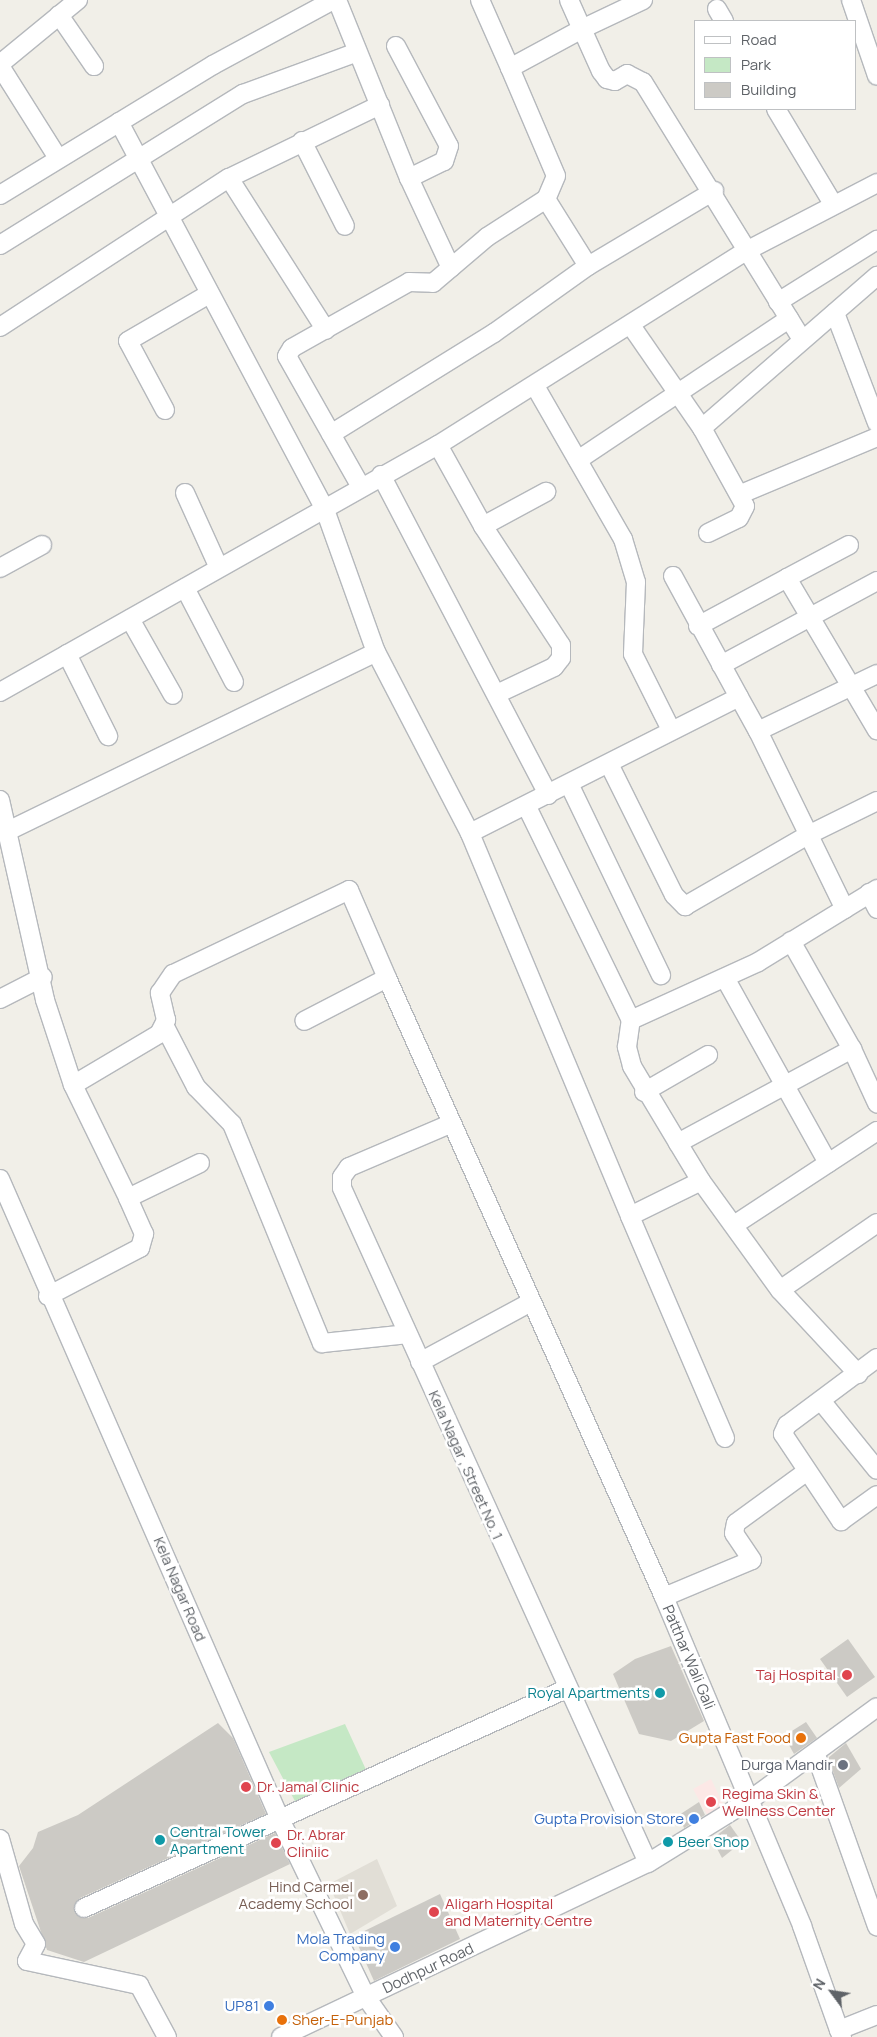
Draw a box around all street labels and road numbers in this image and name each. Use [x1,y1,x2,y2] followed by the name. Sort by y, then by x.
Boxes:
[425,1387,507,1543] street label: Kela Nagar , Street No. 1
[150,1534,210,1644] street label: Kela Nagar Road
[659,1602,719,1712] street label: Patthar Wali Gali
[380,1939,476,1997] street label: Dodhpur Road

